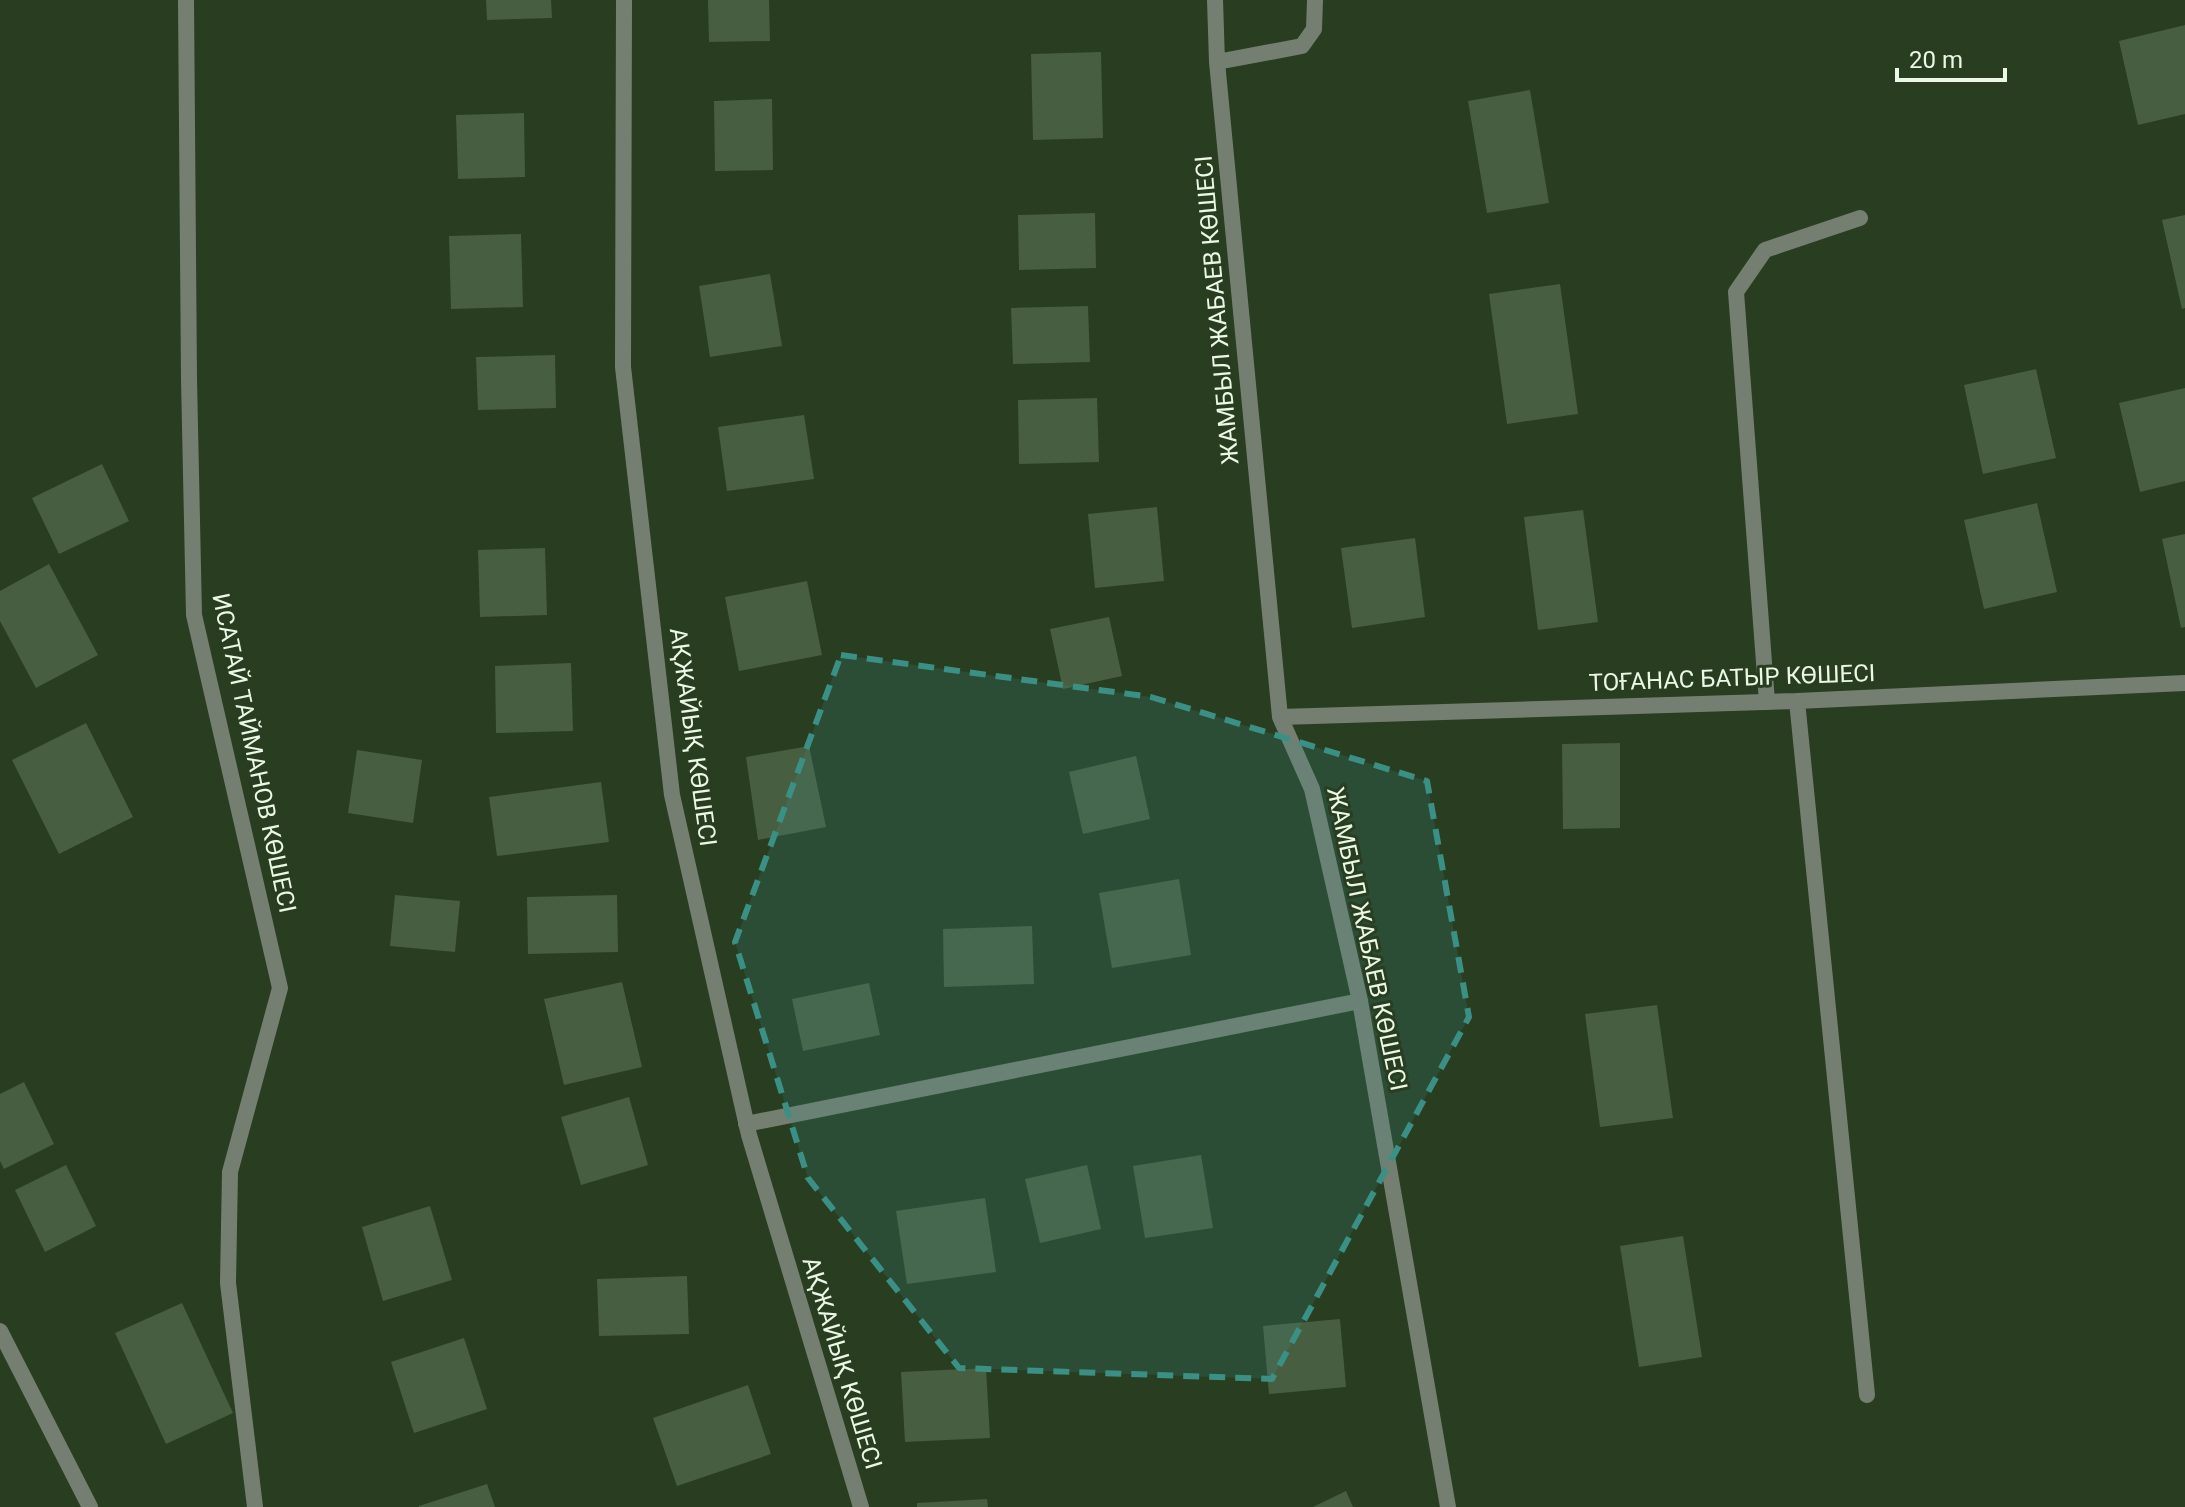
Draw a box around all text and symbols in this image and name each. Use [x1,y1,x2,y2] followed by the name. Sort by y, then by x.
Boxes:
[1897,32,2005,82] scale bar
[1909,46,1963,74] text: 20 m
[1190,154,1244,466] street label: ЖАМБЫЛ ЖАБАЕВ КӨШЕСІ
[206,591,302,915] street label: ИСАТАЙ ТАЙМАНОВ КӨШЕСІ
[664,626,722,848] street label: АҚЖАЙЫҚ КӨШЕСІ
[1588,659,1876,697] street label: ТОҒАНАС БАТЫР КӨШЕСІ
[1321,784,1413,1094] street label: ЖАМБЫЛ ЖАБАЕВ КӨШЕСІ
[796,1254,888,1472] street label: АҚЖАЙЫҚ КӨШЕСІ

